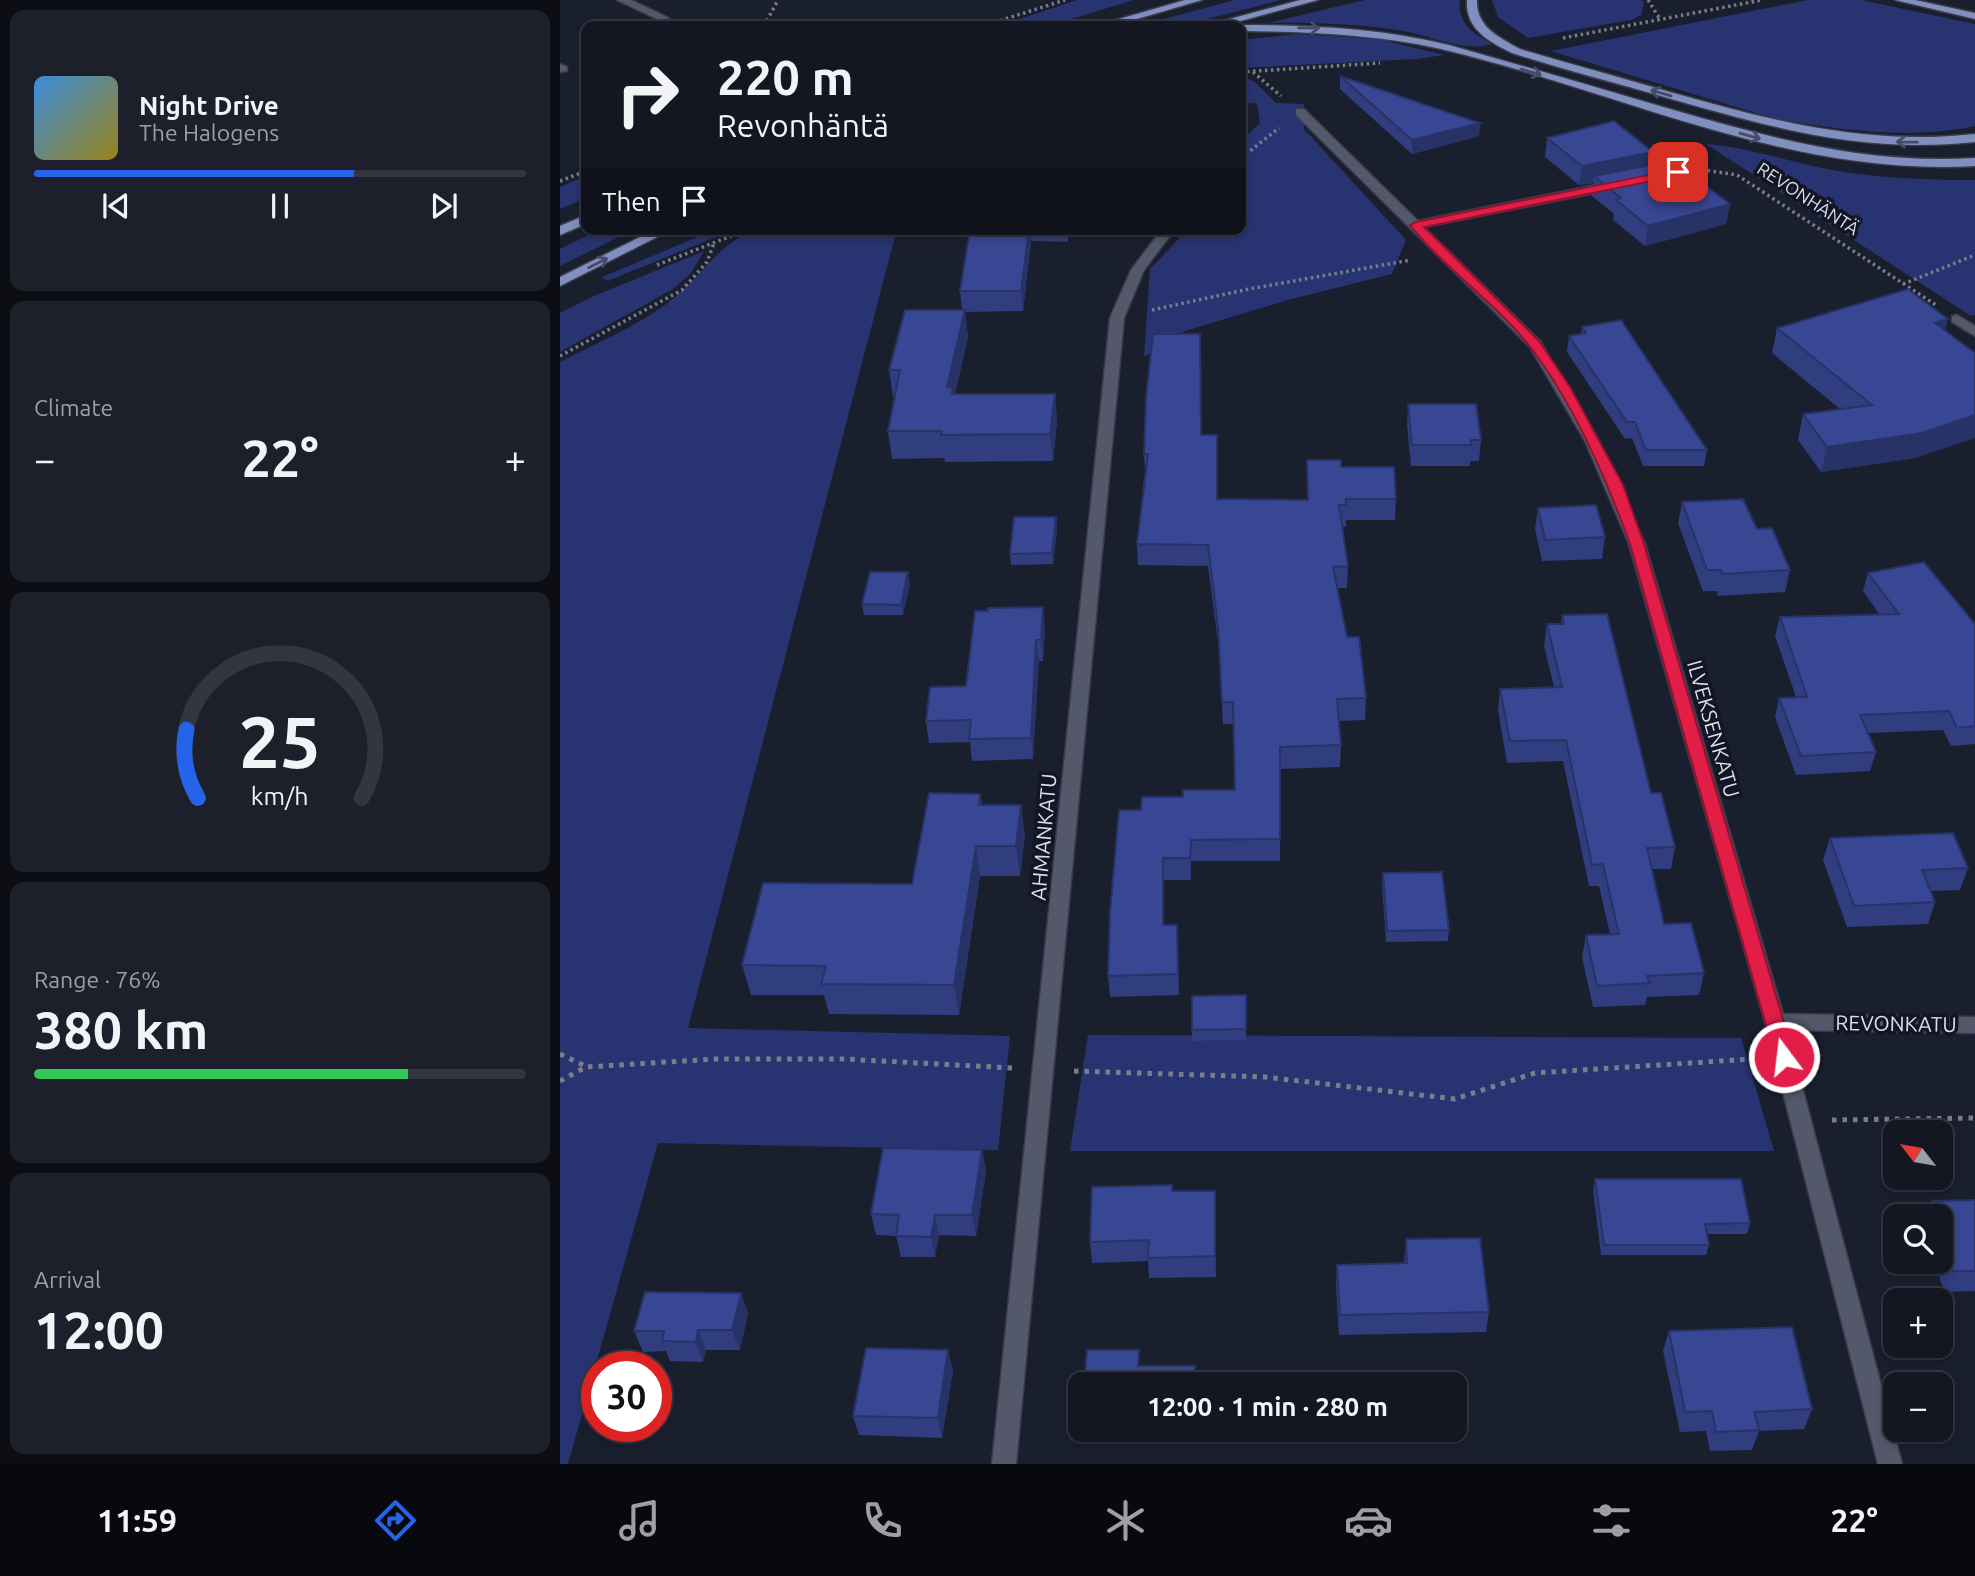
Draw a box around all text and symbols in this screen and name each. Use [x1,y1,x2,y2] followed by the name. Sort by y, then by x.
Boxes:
[1297,21,1320,35] one-way arrow
[602,49,693,140] icon: right
[717,49,854,104] text: 220 m
[1520,67,1542,80] one-way arrow
[1650,86,1672,99] one-way arrow
[139,91,279,120] text: Night Drive
[717,107,889,143] text: Revonhäntä
[139,120,279,145] text: The Halogens
[1739,130,1761,143] one-way arrow
[1896,136,1919,149] one-way arrow
[1648,142,1708,202] pin
[1659,153,1697,191] icon: arrive
[1754,158,1863,239] street label: REVONHÄNTÄ
[675,182,713,220] icon: arrive
[97,187,135,225] icon: previous
[261,187,299,225] icon: pause
[425,187,463,225] icon: next
[602,187,661,216] text: Then
[587,256,608,270] one-way arrow
[34,395,113,420] text: Climate
[241,429,319,487] text: 22°
[34,438,55,480] text: −
[505,438,526,480] text: +
[1683,657,1745,800] street label: ILVEKSENKATU
[239,700,321,782] text: 25
[1026,773,1061,901] street label: AHMANKATU
[251,782,309,810] text: km/h
[34,967,161,992] text: Range · 76%
[34,1001,208,1059] text: 380 km
[1835,1010,1957,1036] street label: REVONKATU
[1747,1020,1821,1094] position arrow
[1883,1120,1953,1190] north arrow
[1883,1120,1953,1442] map controls
[1883,1204,1953,1274] button: search
[34,1267,101,1292] text: Arrival
[1883,1288,1953,1358] button: +
[34,1301,164,1359] text: 12:00
[581,1351,672,1442] speed limit sign: 30
[1883,1372,1953,1442] button: −
[1147,1392,1388,1421] text: 12:00 · 1 min · 280 m
[371,1496,420,1545] icon: directions
[615,1496,664,1545] icon: music
[858,1496,907,1545] icon: phone
[1101,1496,1150,1545] icon: climate
[1344,1496,1393,1545] icon: car
[1587,1496,1636,1545] icon: filters
[97,1502,177,1538] text: 11:59
[1830,1502,1878,1538] text: 22°

